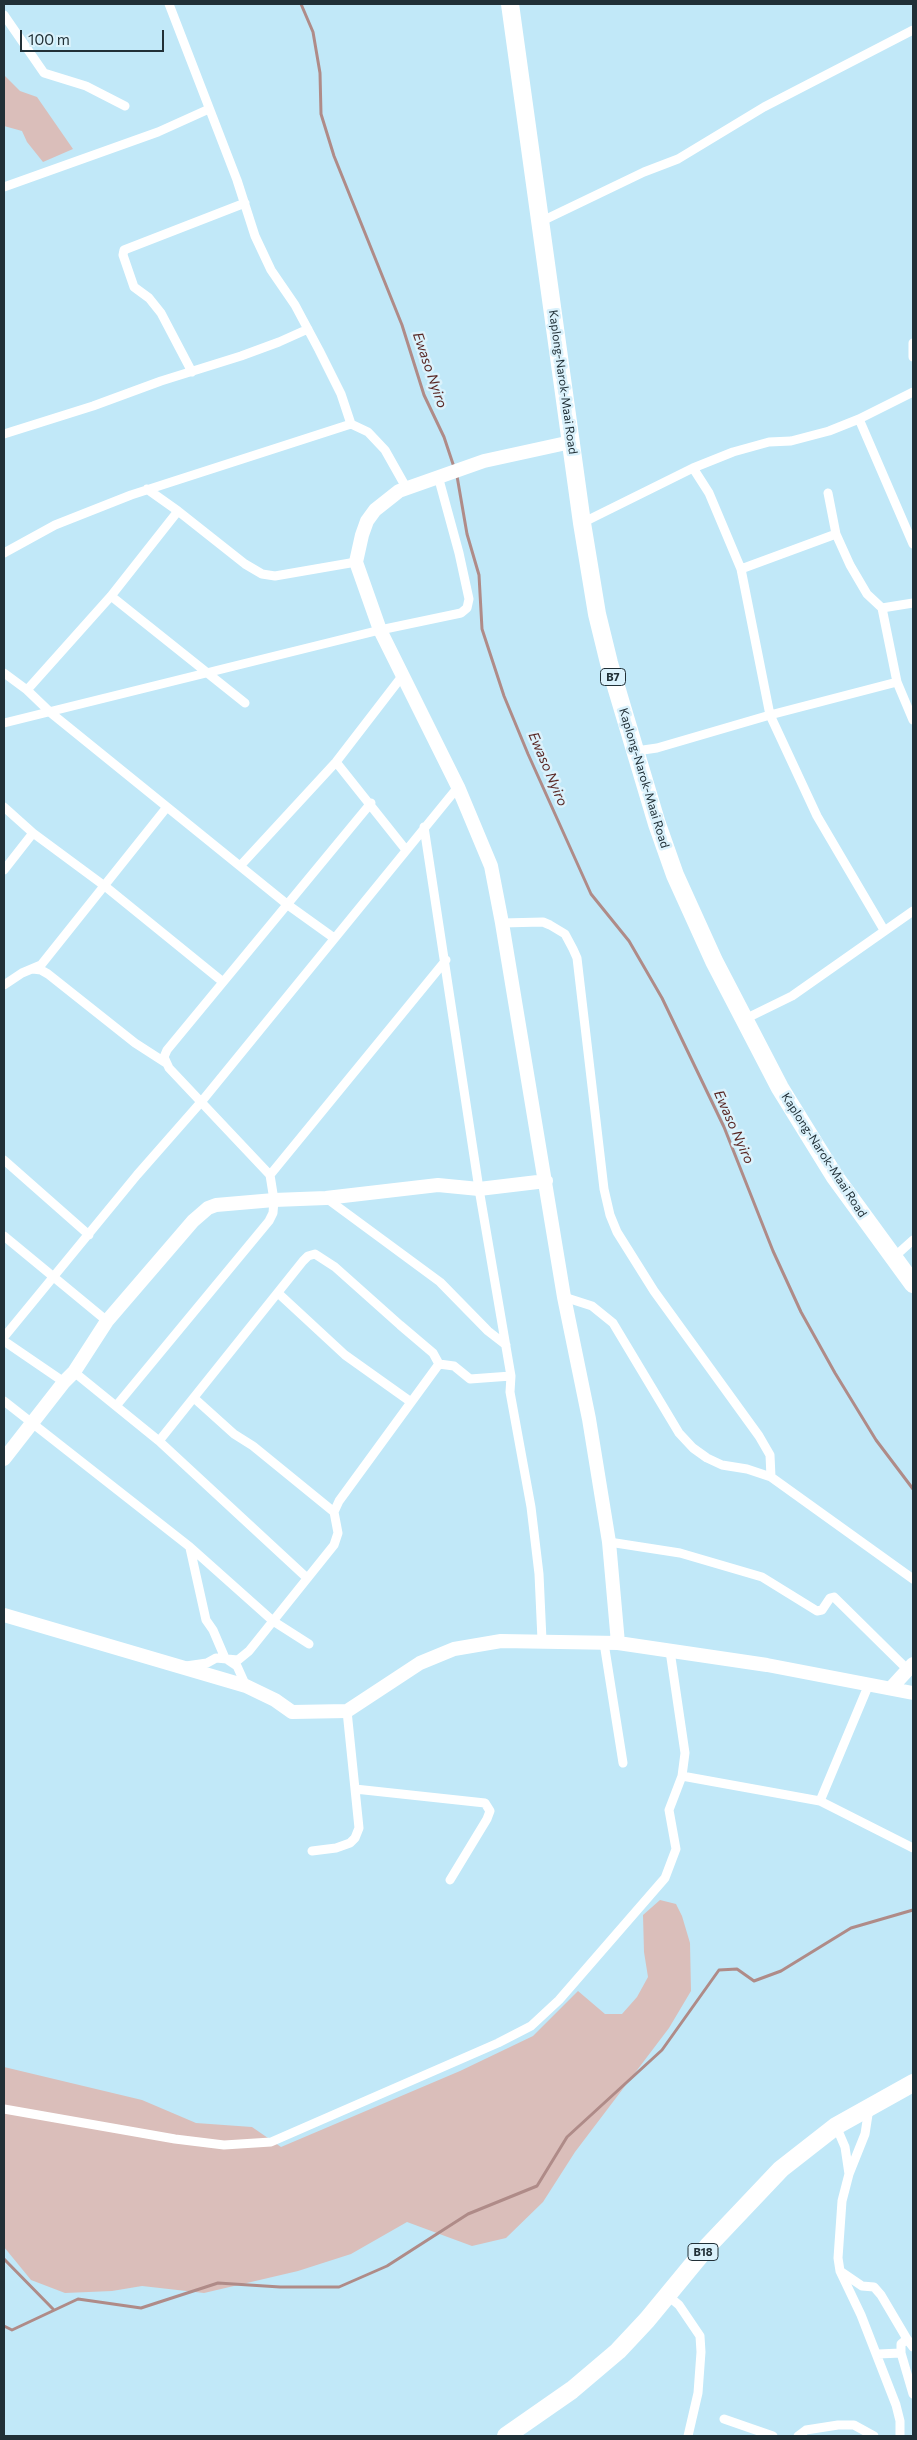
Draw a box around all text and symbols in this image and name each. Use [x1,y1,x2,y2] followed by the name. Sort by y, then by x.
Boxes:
[22,20,166,52] scale bar
[28,30,70,48] text: 100 m
[546,309,580,455] street label: Kaplong-Narok-Maai Road
[409,330,451,410] water label: Ewaso Nyiro
[600,669,626,686] road number: B7
[616,706,672,850] street label: Kaplong-Narok-Maai Road
[525,729,571,809] water label: Ewaso Nyiro
[710,1087,758,1167] water label: Ewaso Nyiro
[778,1090,870,1220] street label: Kaplong-Narok-Maai Road
[688,2244,718,2260] road number: B18

